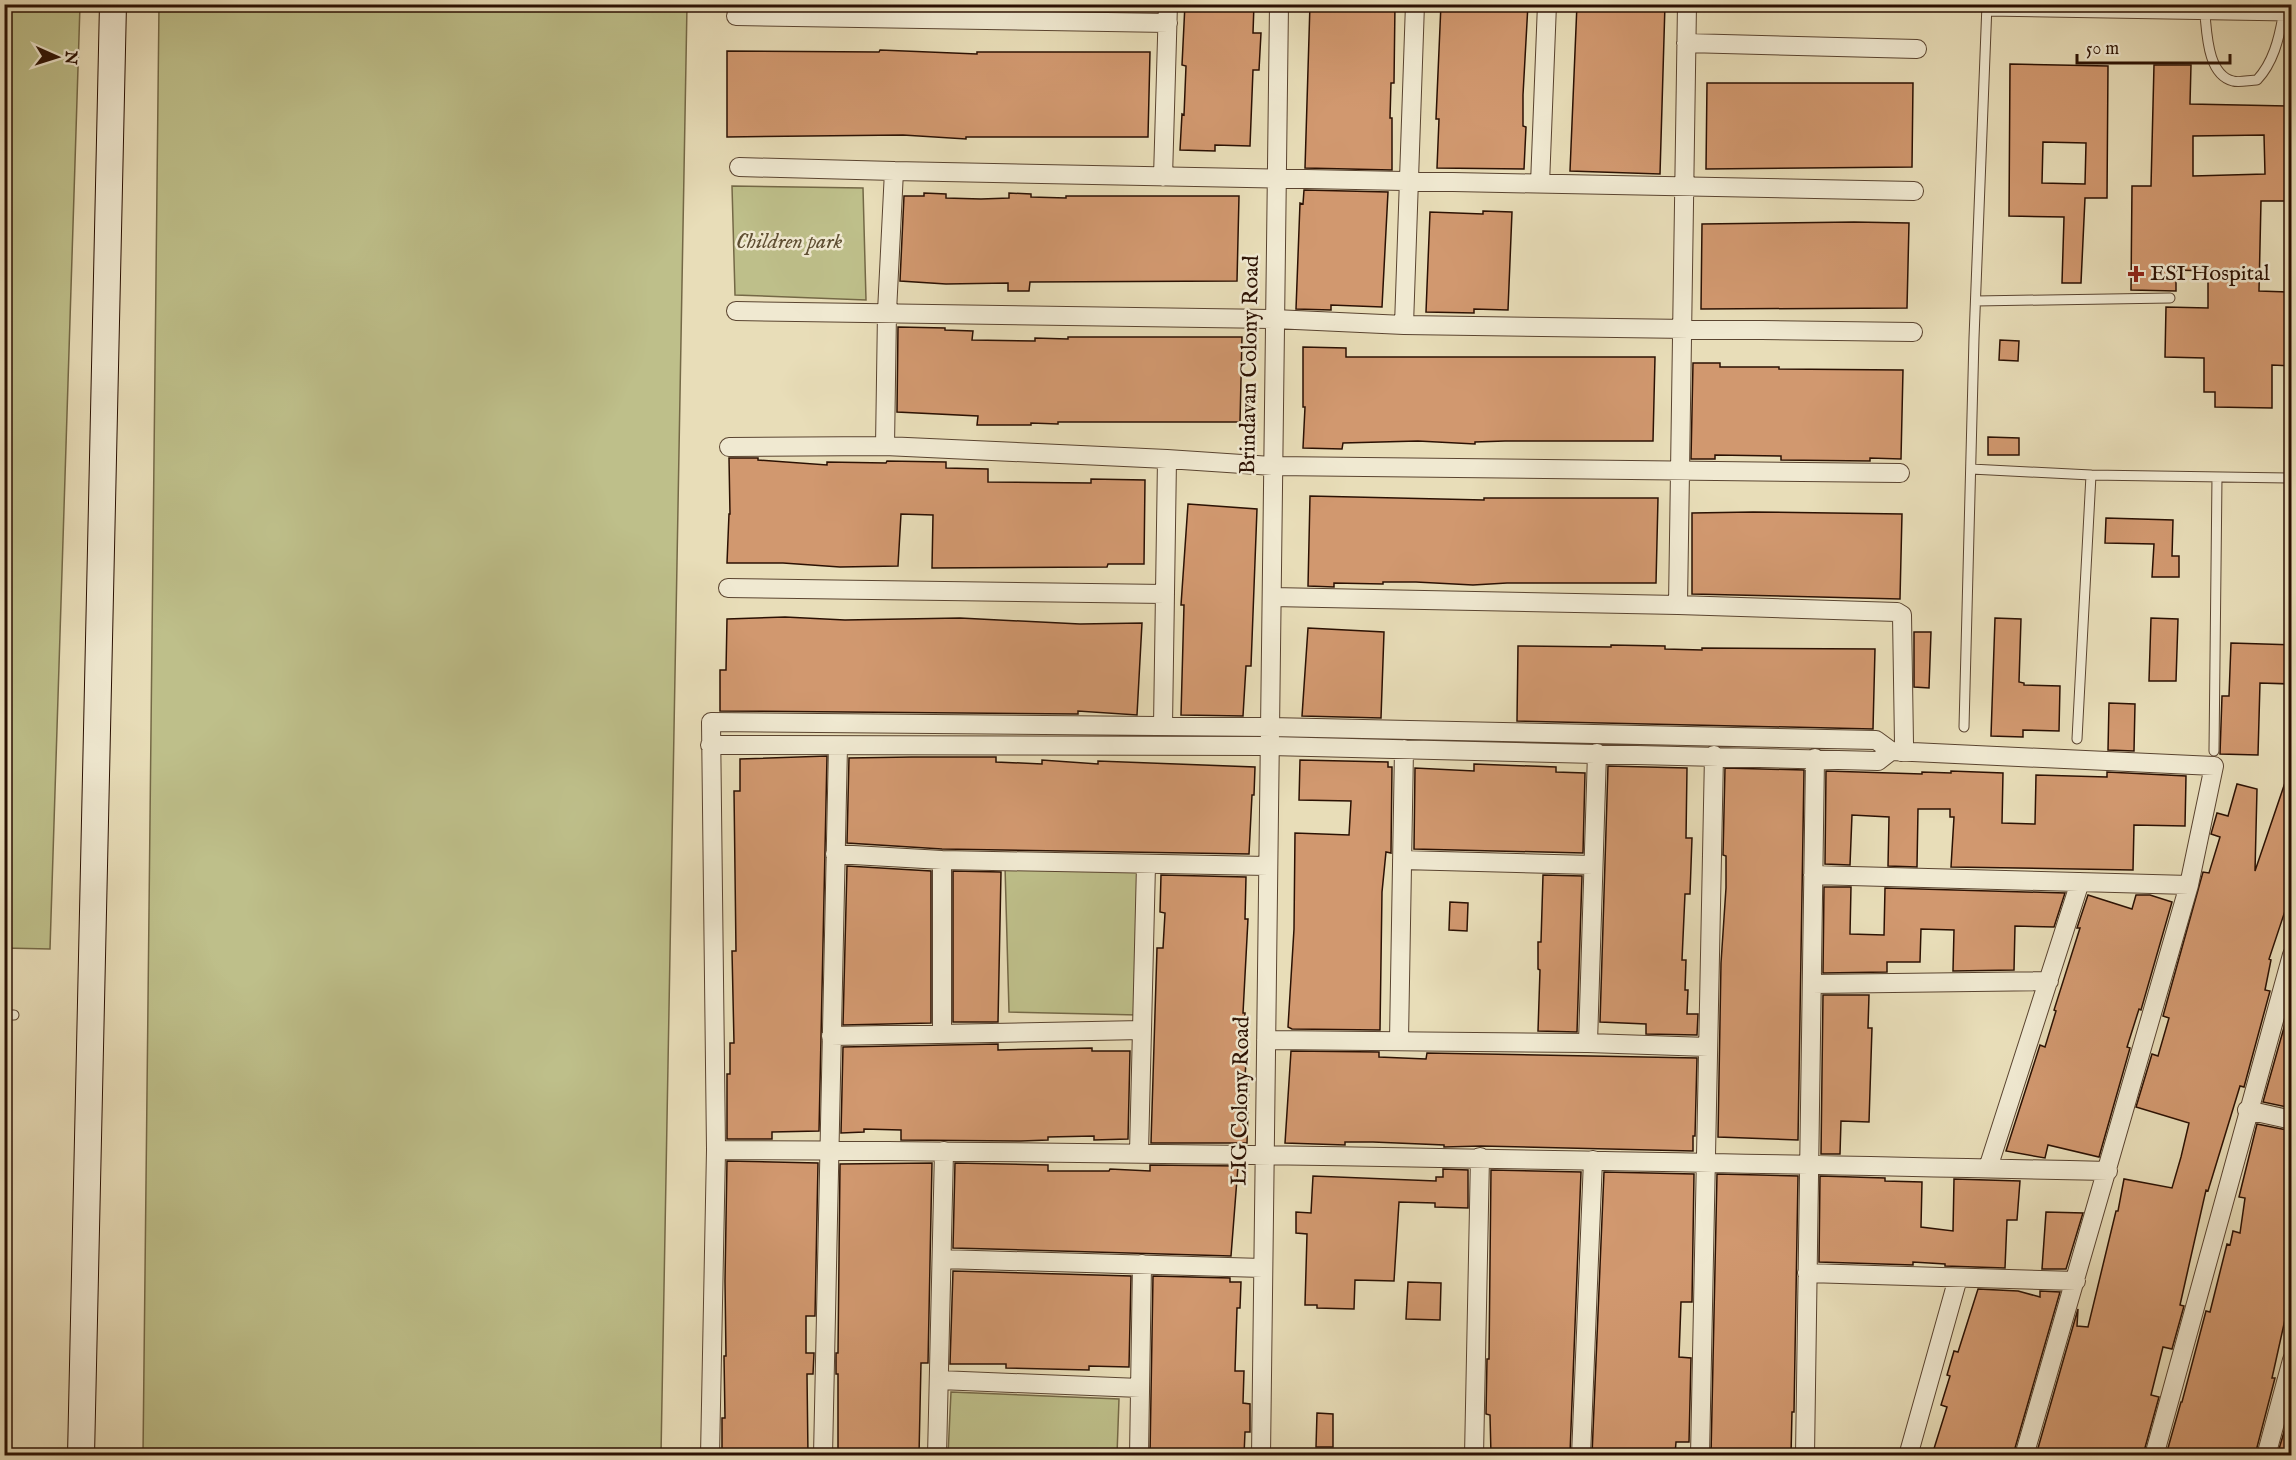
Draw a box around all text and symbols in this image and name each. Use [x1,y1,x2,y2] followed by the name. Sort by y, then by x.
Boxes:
[27,27,87,87] north arrow
[2077,27,2230,65] scale bar
[2086,38,2119,61] text: 50 m
[60,49,80,65] text: N
[736,228,842,256] park label: Children park
[1234,255,1266,475] street label: Brindavan Colony Road
[2150,260,2270,288] place label: ESI Hospital
[2127,265,2145,283] marker: ESI Hospital
[1226,1016,1256,1186] street label: LIG Colony Road

